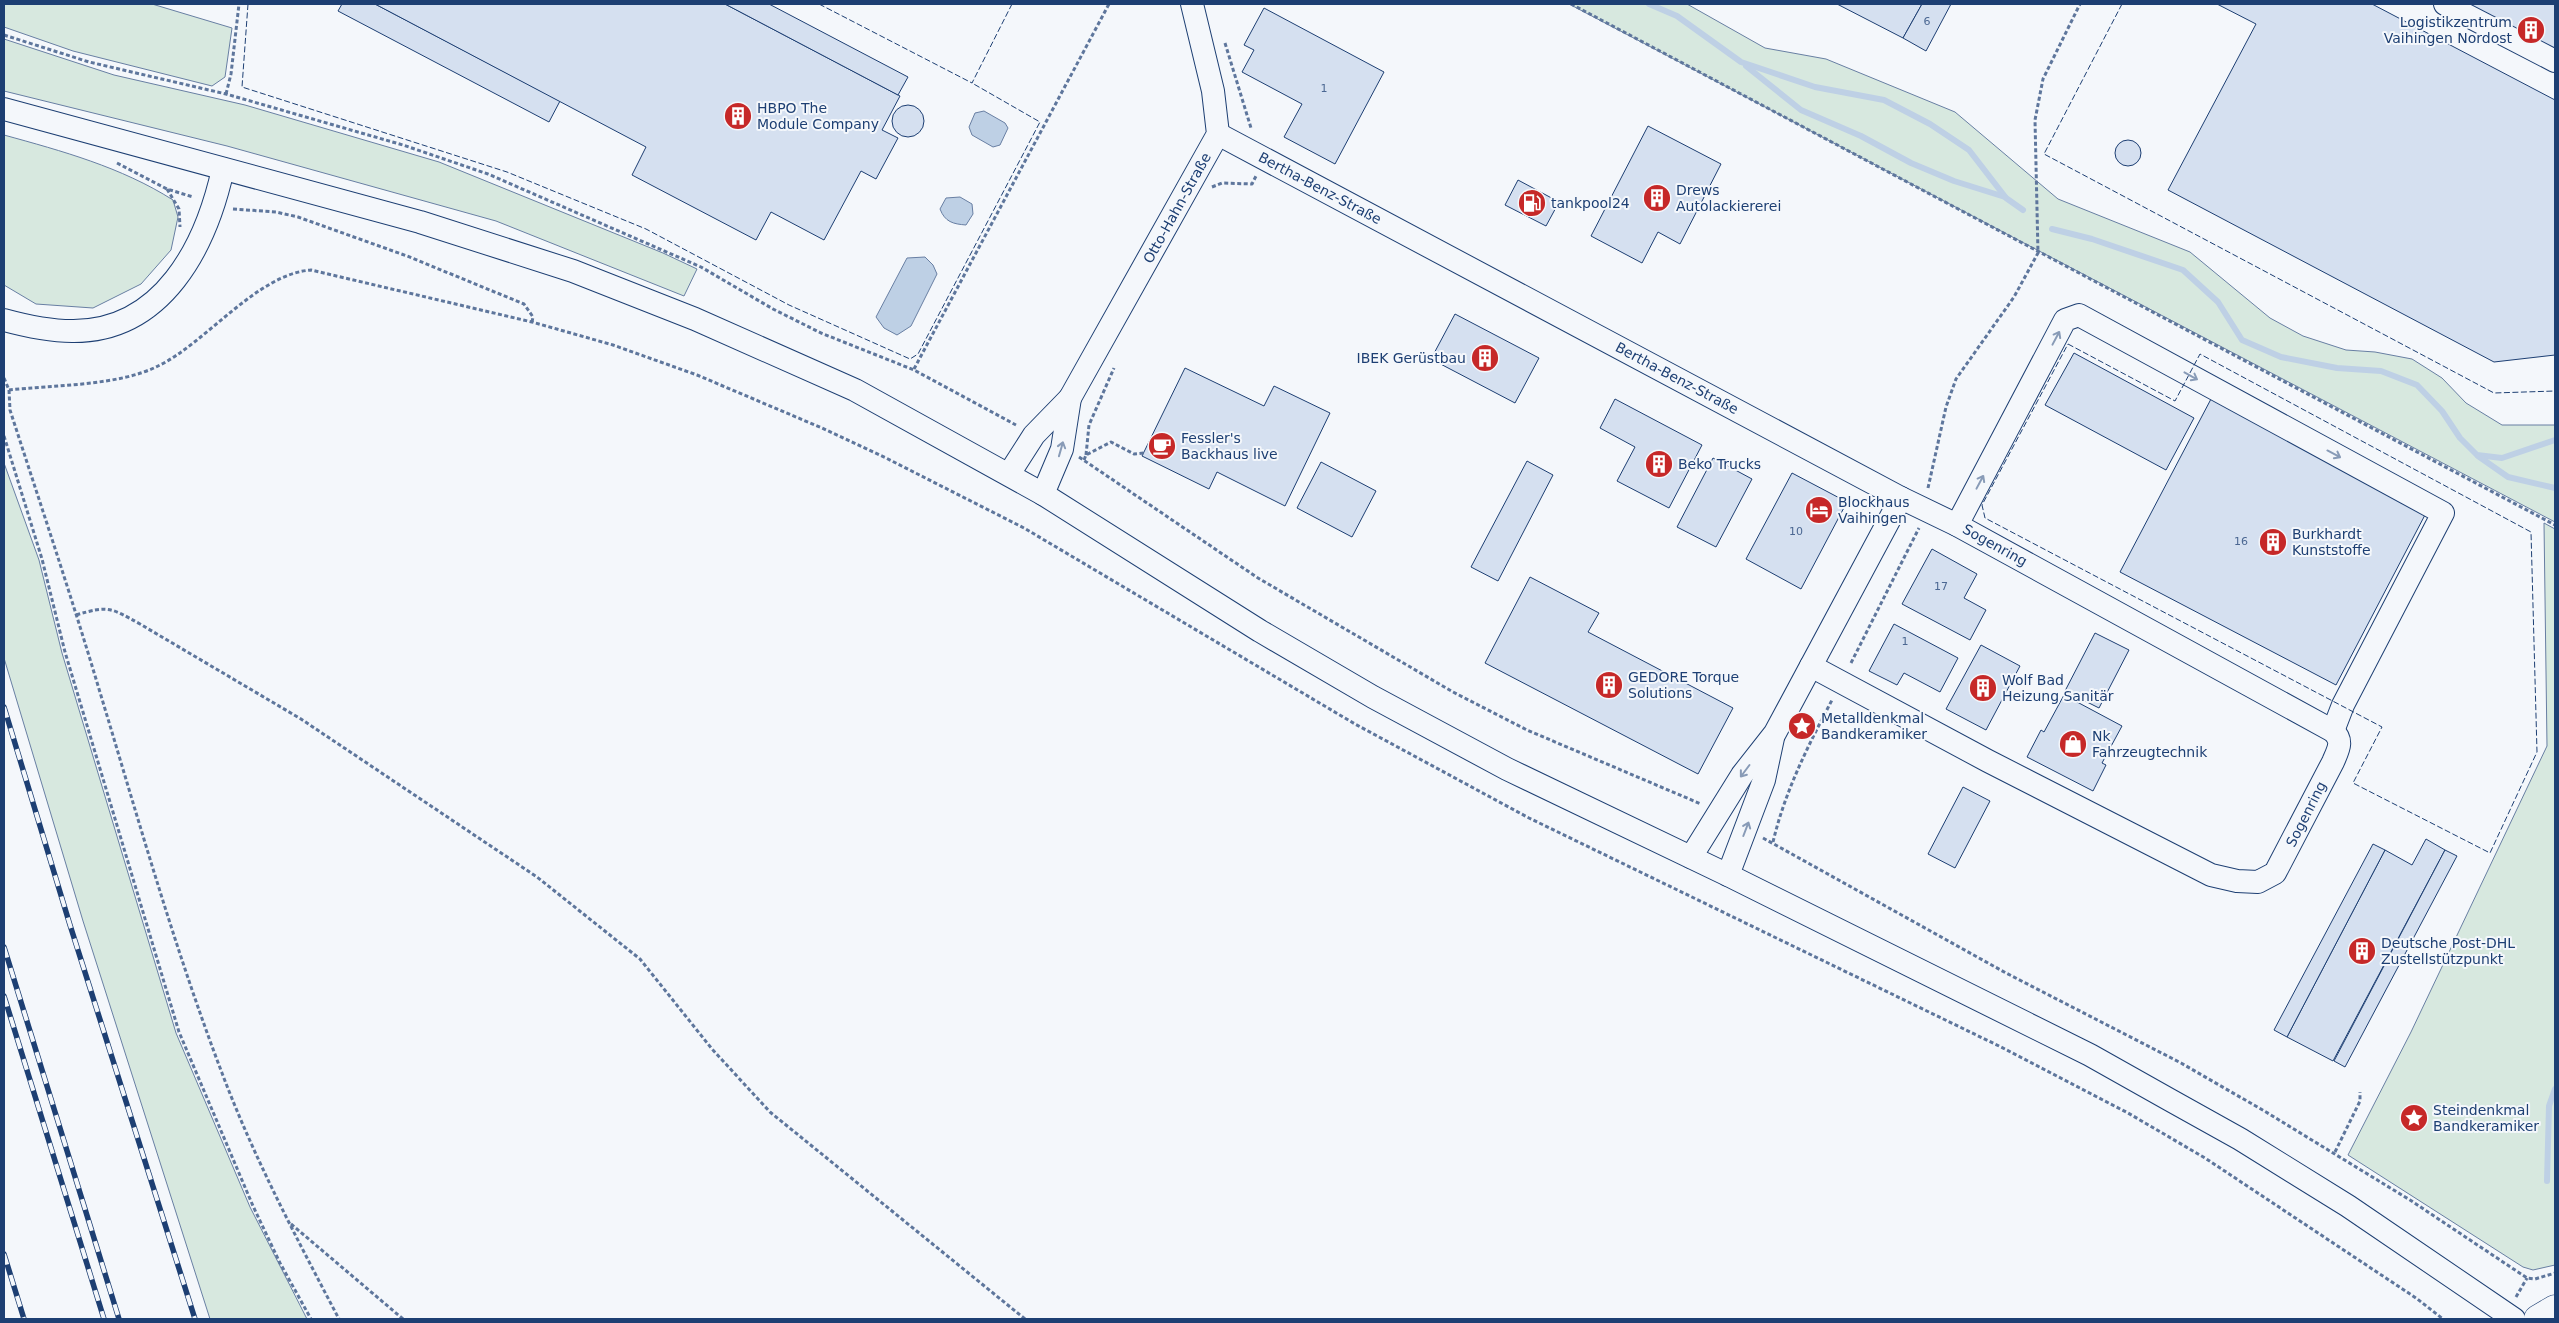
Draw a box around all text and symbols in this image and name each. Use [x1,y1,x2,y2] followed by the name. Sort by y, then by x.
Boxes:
[2384,14,2513,46] place label: Logistikzentrum Vaihingen Nordost
[1924,15,1931,28] house number: 6
[2516,15,2546,45] building icon: Logistikzentrum Vaihingen Nordost
[1321,82,1328,95] house number: 1
[757,100,879,132] place label: HBPO The Module Company
[723,101,753,131] building icon: HBPO The Module Company
[1256,149,1384,227] street label: Bertha-Benz-Straße
[1140,150,1214,266] street label: Otto-Hahn-Straße
[1676,182,1781,214] place label: Drews Autolackiererei
[1642,183,1672,213] building icon: Drews Autolackiererei
[1517,188,1547,218] fuel station icon: tankpool24
[1551,195,1630,211] place label: tankpool24
[2052,331,2061,346] one-way arrow
[1613,339,1741,417] street label: Bertha-Benz-Straße
[1470,343,1500,373] building icon: IBEK Gerüstbau
[1357,350,1466,366] place label: IBEK Gerüstbau
[2183,372,2198,381] one-way arrow
[1181,430,1278,462] place label: Fessler's Backhaus live
[1147,431,1177,461] cafe icon: Fessler's Backhaus live
[1056,441,1066,457] one-way arrow
[1644,449,1674,479] building icon: Beko Trucks
[2326,449,2340,459] one-way arrow
[1678,456,1761,472] place label: Beko Trucks
[1975,474,1985,489] one-way arrow
[1838,494,1909,526] place label: Blockhaus Vaihingen
[1804,495,1834,525] hotel icon: Blockhaus Vaihingen
[1960,521,2030,569] street label: Sogenring
[1789,525,1803,538] house number: 10
[2292,526,2371,558] place label: Burkhardt Kunststoffe
[2258,527,2288,557] building icon: Burkhardt Kunststoffe
[2234,535,2248,548] house number: 16
[1934,580,1948,593] house number: 17
[1902,635,1909,648] house number: 1
[1628,669,1739,701] place label: GEDORE Torque Solutions
[1594,670,1624,700] building icon: GEDORE Torque Solutions
[2002,672,2114,704] place label: Wolf Bad Heizung Sanitär
[1968,673,1998,703] building icon: Wolf Bad Heizung Sanitär
[1821,710,1927,742] place label: Metalldenkmal Bandkeramiker
[1787,711,1817,741] place icon: Metalldenkmal Bandkeramiker
[2092,728,2208,760] place label: Nk Fahrzeugtechnik
[2058,729,2088,759] shop icon: Nk Fahrzeugtechnik
[1740,764,1750,778] one-way arrow
[2283,779,2329,849] street label: Sogenring
[1742,822,1751,837] one-way arrow
[2381,935,2515,967] place label: Deutsche Post-DHL Zustellstützpunkt
[2347,936,2377,966] building icon: Deutsche Post-DHL Zustellstützpunkt
[2433,1102,2539,1134] place label: Steindenkmal Bandkeramiker
[2399,1103,2429,1133] place icon: Steindenkmal Bandkeramiker

